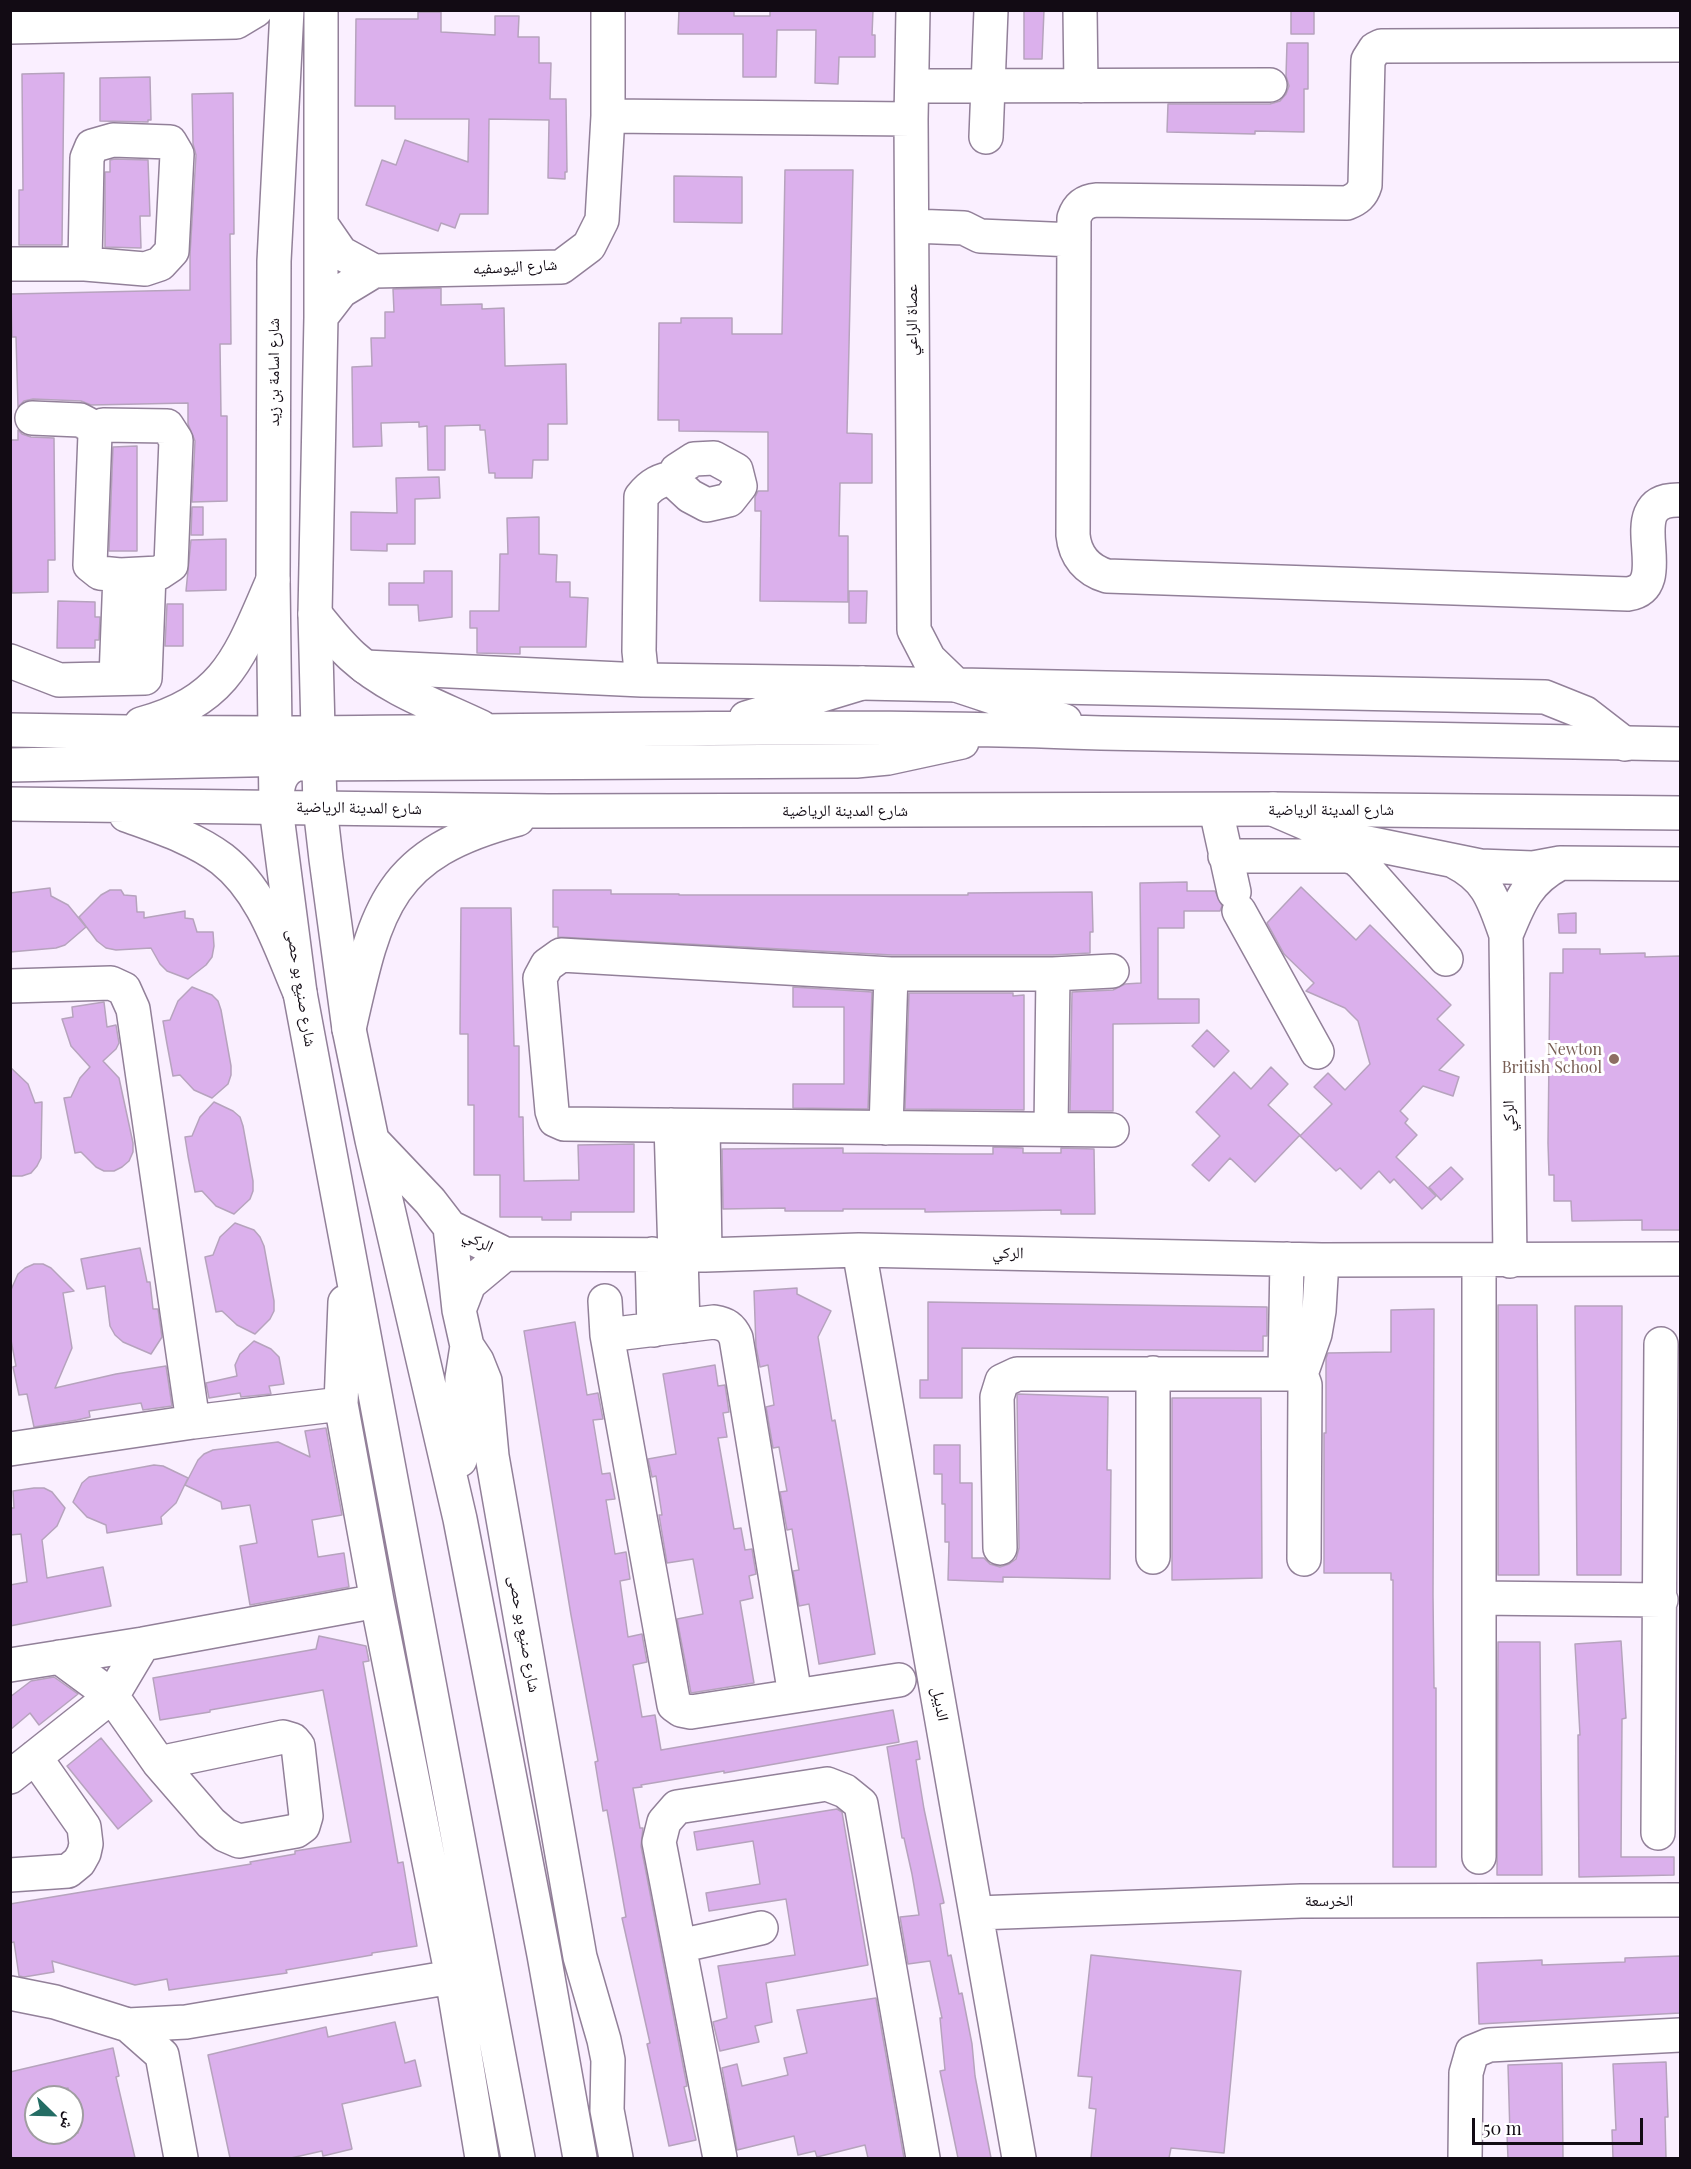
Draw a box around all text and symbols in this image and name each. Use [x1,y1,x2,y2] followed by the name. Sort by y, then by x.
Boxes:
[472,255,558,279] street label: شارع اليوسفيه
[902,284,922,356] street label: عصاة الراعي
[264,318,284,426] street label: شارع اسامة بن زيد
[296,797,422,819] street label: شارع المدينة الرياضية
[1268,800,1394,820] street label: شارع المدينة الرياضية
[782,801,908,821] street label: شارع المدينة الرياضية
[282,928,320,1048] street label: شارع صنيع بو حصى
[1502,1040,1602,1078] place label: Newton British School
[1607,1052,1621,1066] marker: Newton British School
[1499,1100,1519,1132] street label: الركي
[460,1226,496,1256] street label: الركي
[992,1243,1024,1263] street label: الركي
[504,1574,544,1694] street label: شارع صنيع بو حصى
[928,1685,952,1723] street label: الديبل
[1305,1891,1353,1911] street label: الخرسعة
[24,2085,84,2145] north arrow
[1475,2106,1646,2144] scale bar
[56,2110,82,2133] text: ش
[1483,2116,1522,2140] text: 50 m

